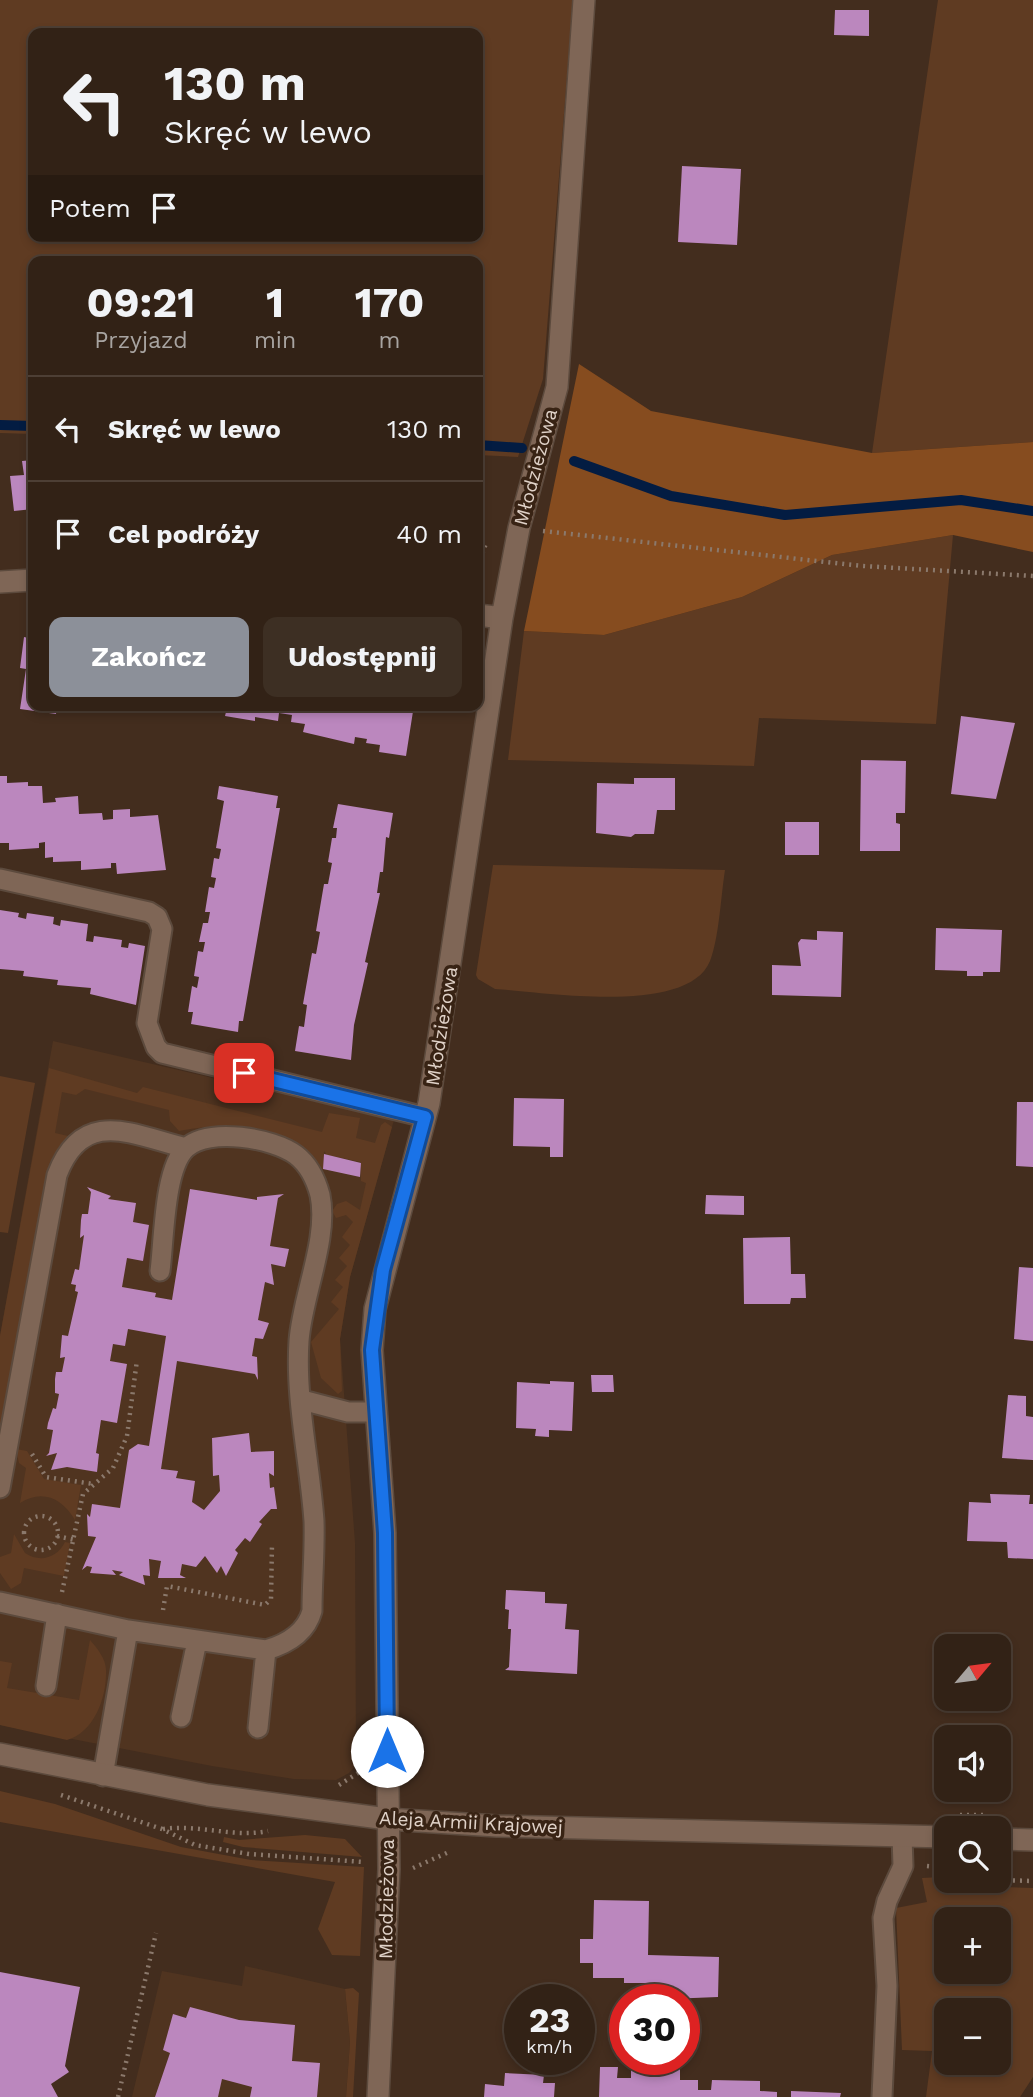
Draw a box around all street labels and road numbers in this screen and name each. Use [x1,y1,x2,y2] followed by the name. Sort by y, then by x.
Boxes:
[509,406,562,528] street label: Młodzieżowa
[421,965,462,1087] street label: Młodzieżowa
[379,1806,563,1839] street label: Aleja Armii Krajowej
[374,1838,399,1959] street label: Młodzieżowa

